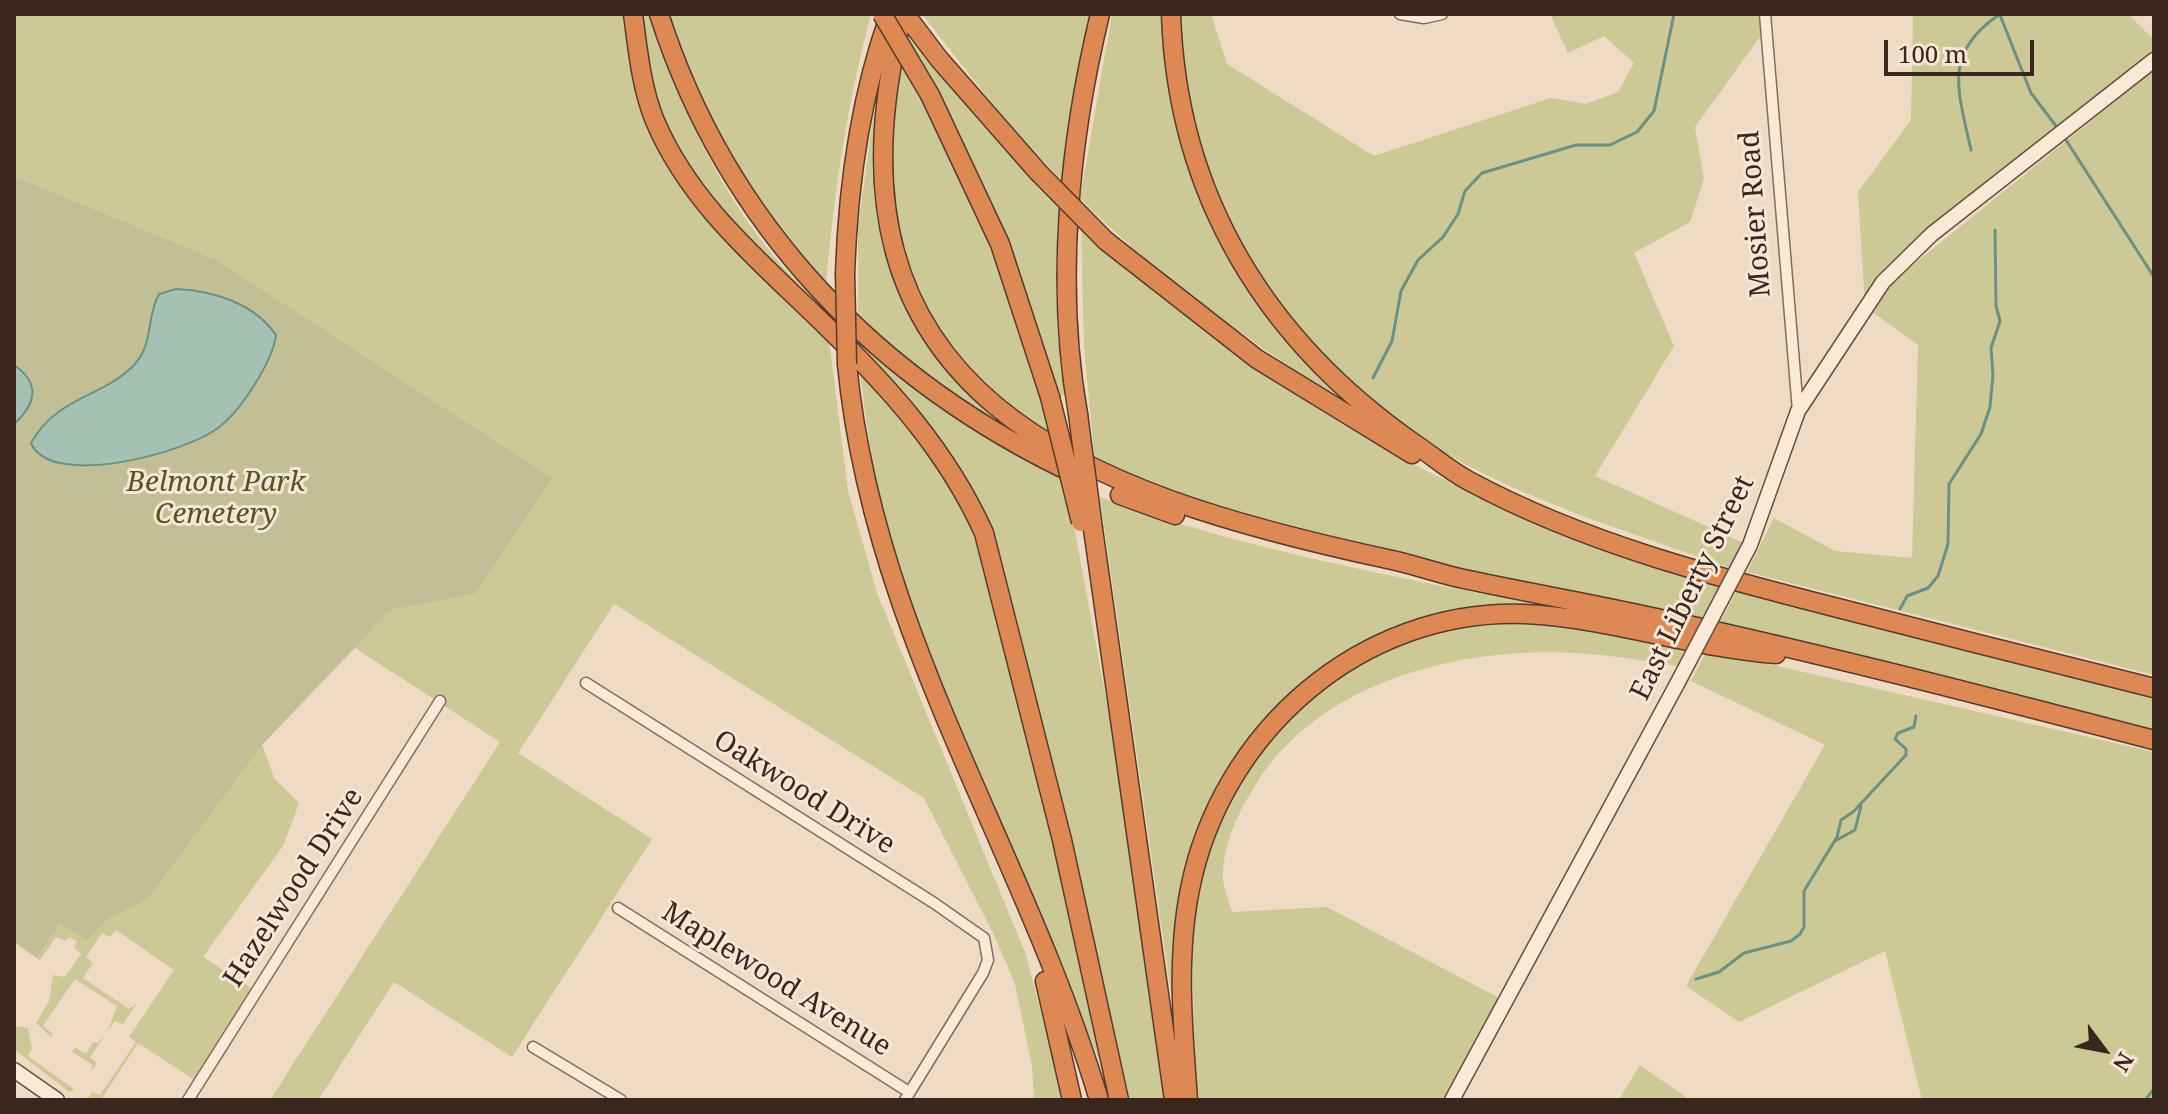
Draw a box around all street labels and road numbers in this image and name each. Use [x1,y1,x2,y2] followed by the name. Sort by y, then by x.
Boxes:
[1733,130,1779,298] street label: Mosier Road
[1624,470,1762,706] street label: East Liberty Street
[707,724,901,862] street label: Oakwood Drive
[217,782,371,994] street label: Hazelwood Drive
[655,896,897,1064] street label: Maplewood Avenue

